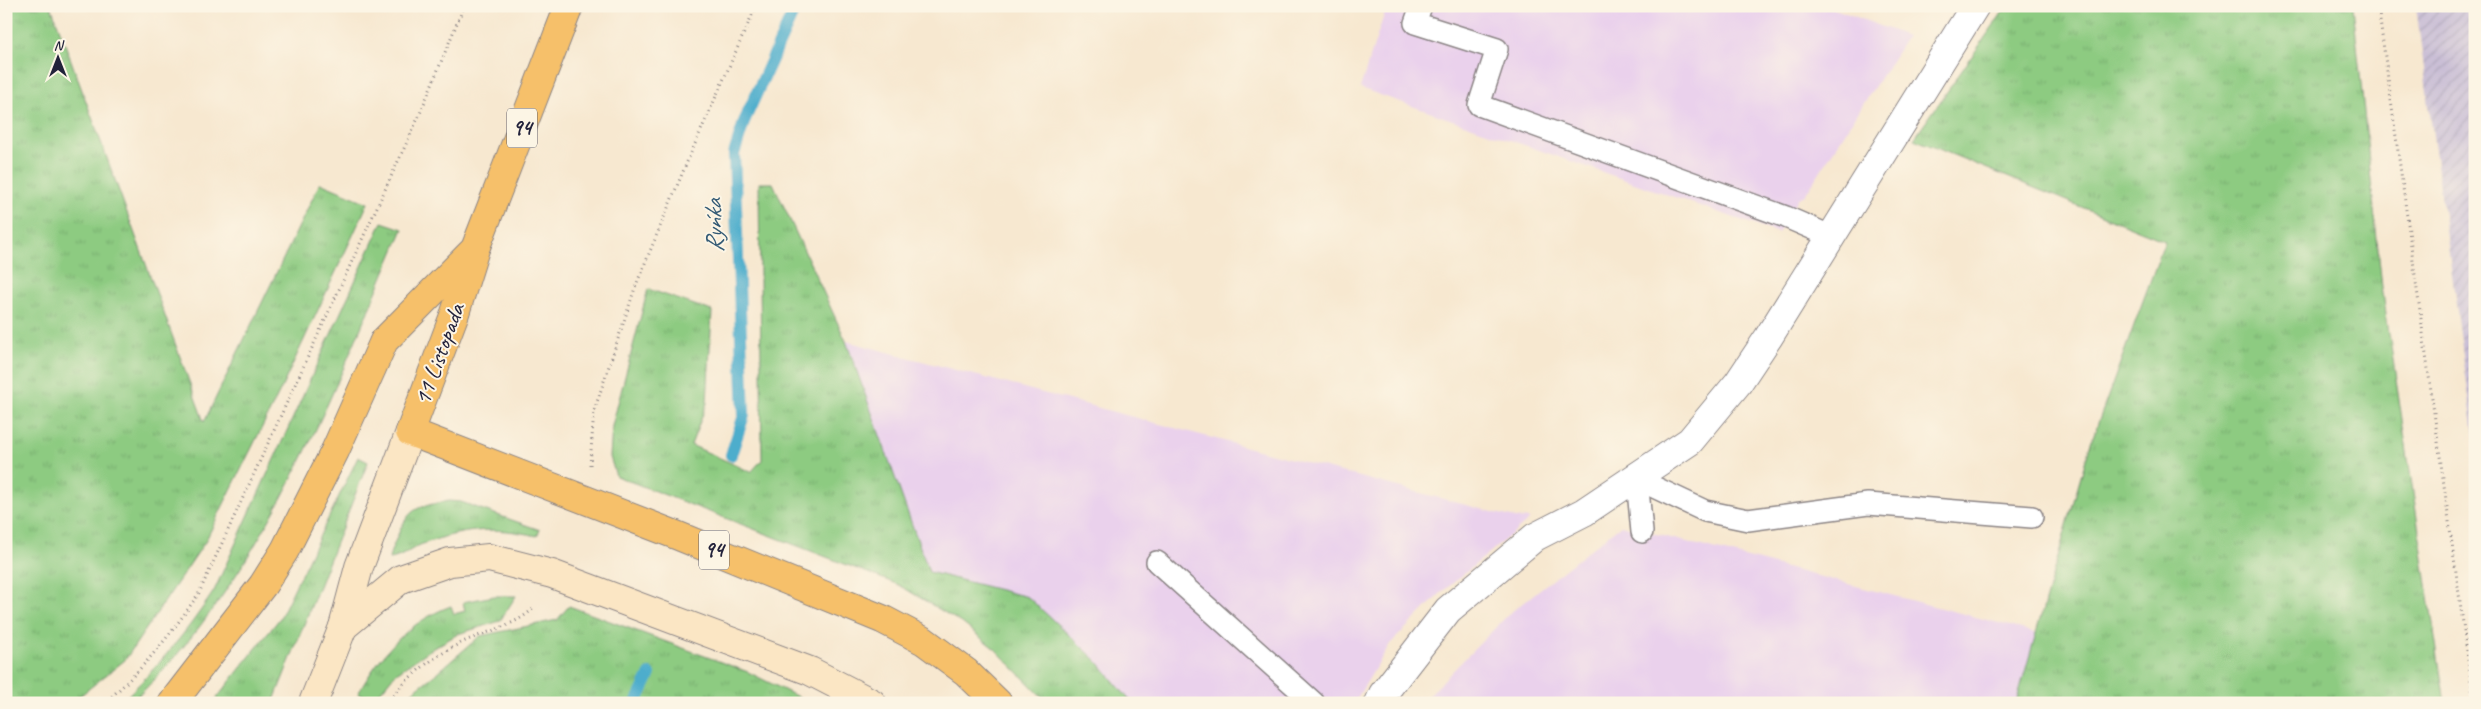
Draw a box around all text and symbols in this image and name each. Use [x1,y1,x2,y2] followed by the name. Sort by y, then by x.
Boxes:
[32,32,82,82] north arrow
[54,37,65,54] text: N
[507,109,537,148] road number: 94
[697,197,731,253] water label: Ryńka
[407,298,472,409] street label: 11 Listopada
[699,530,729,570] road number: 94

